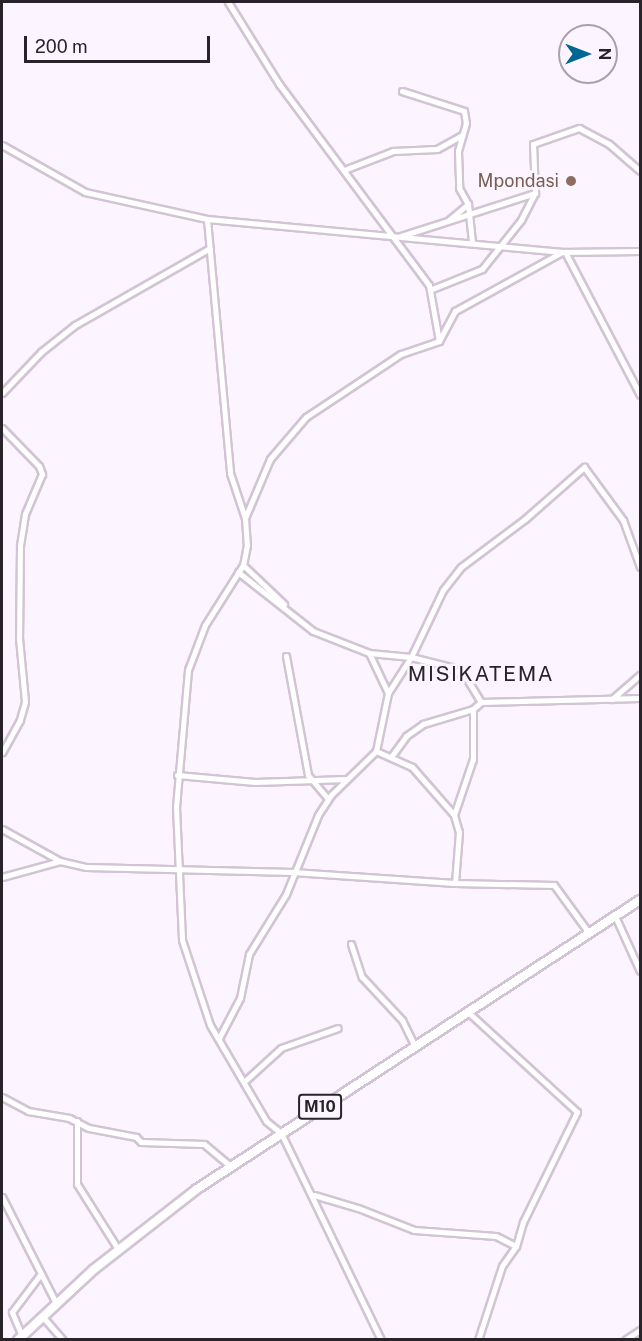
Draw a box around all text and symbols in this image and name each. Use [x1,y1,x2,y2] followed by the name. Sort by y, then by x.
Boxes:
[27,24,213,62] scale bar
[558,24,618,84] north arrow
[35,36,88,57] text: 200 m
[595,48,614,60] text: N
[478,170,559,192] place label: Mpondasi
[564,174,578,188] marker: Mpondasi
[408,661,554,687] district label: MISIKATEMA
[298,1094,342,1120] road number: M10

